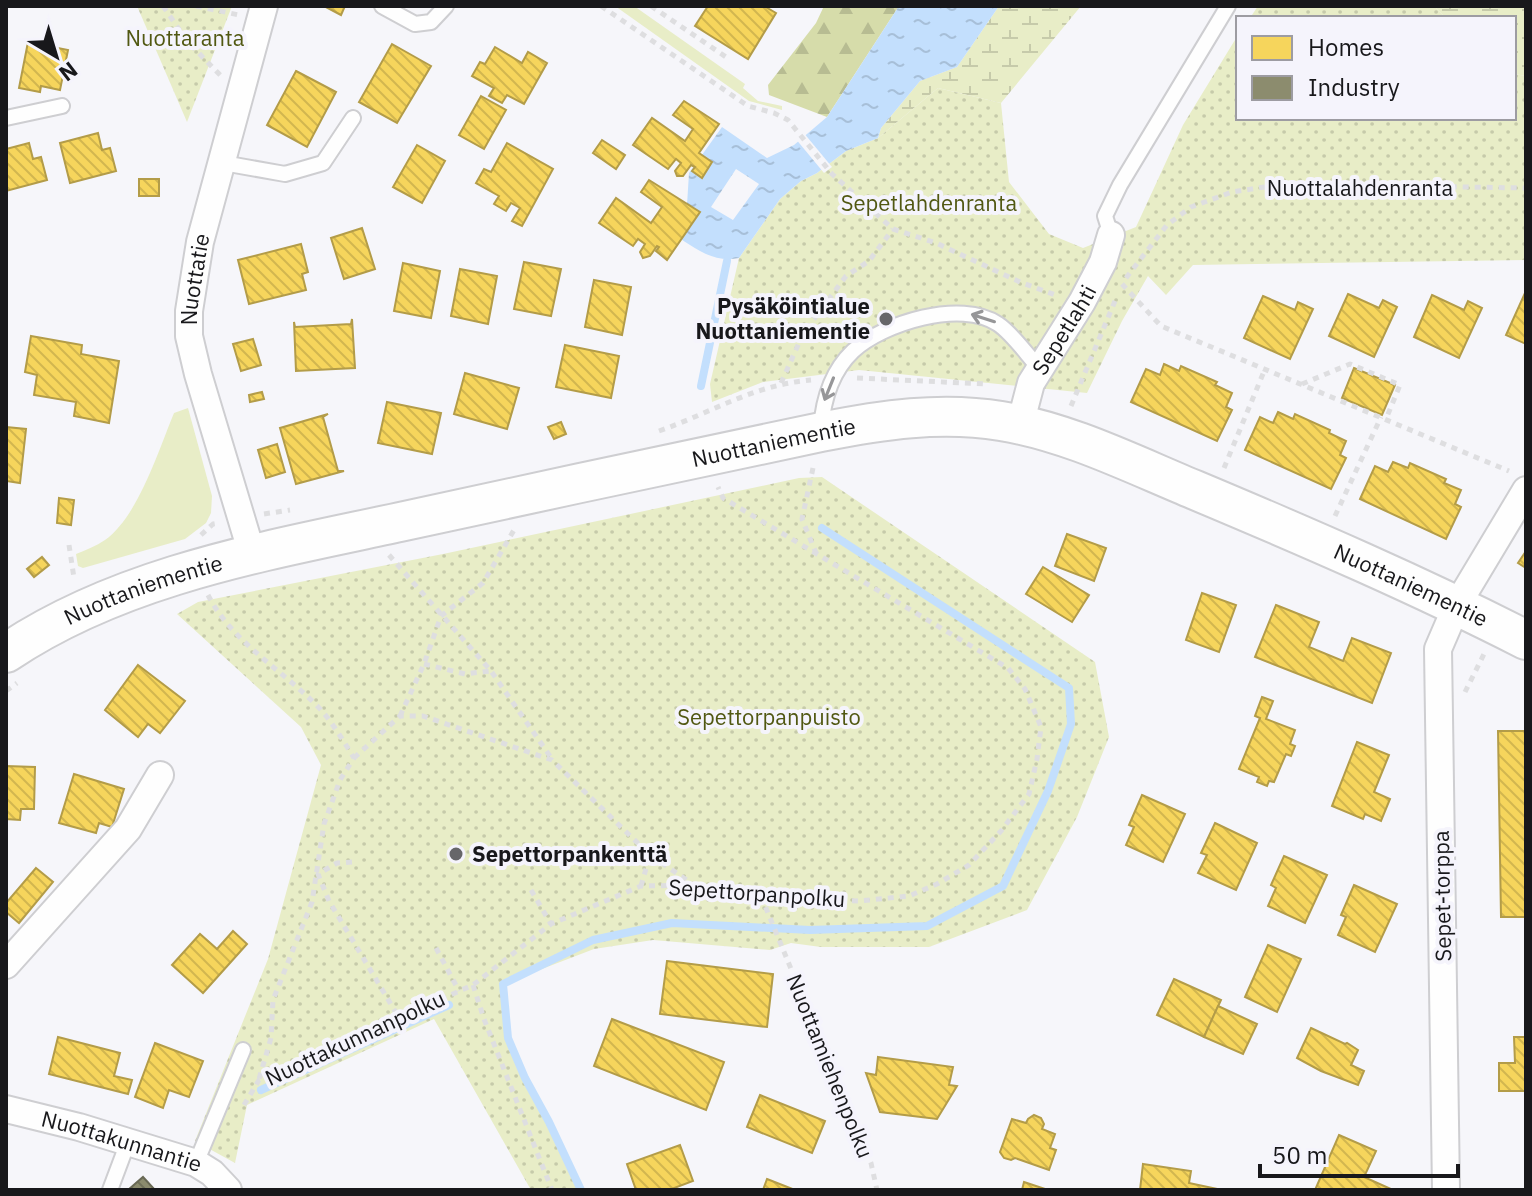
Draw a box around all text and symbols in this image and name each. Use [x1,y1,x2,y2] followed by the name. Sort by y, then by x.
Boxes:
[16,16,96,96] north arrow
[1236,16,1516,120] legend
[125,23,245,52] park label: Nuottaranta
[1308,31,1384,63] text: Homes
[53,56,84,88] text: N
[1308,71,1400,103] text: Industry
[1267,173,1454,202] street label: Nuottalahdenranta
[841,188,1018,217] park label: Sepetlahdenranta
[174,230,216,325] street label: Nuottatie
[1025,280,1102,380] street label: Sepetlahti
[695,291,870,345] place label: Pysäköintialue Nuottaniementie
[877,310,895,328] marker: Pysäköintialue Nuottaniementie
[970,310,995,325] one-way arrow
[821,376,836,401] one-way arrow
[689,411,858,473] street label: Nuottaniementie
[1329,536,1493,633] street label: Nuottaniementie
[59,548,225,631] street label: Nuottaniementie
[677,702,861,731] park label: Sepettorpanpuisto
[1426,830,1457,962] street label: Sepet-torppa
[472,839,668,868] place label: Sepettorpankenttä
[447,845,465,863] marker: Sepettorpankenttä
[668,872,846,913] street label: Sepettorpanpolku
[780,969,881,1162] street label: Nuottamiehenpolku
[260,983,449,1092] street label: Nuottakunnanpolku
[39,1103,206,1178] street label: Nuottakunnantie
[1260,1128,1458,1178] scale bar
[1272,1139,1327,1171] text: 50 m

